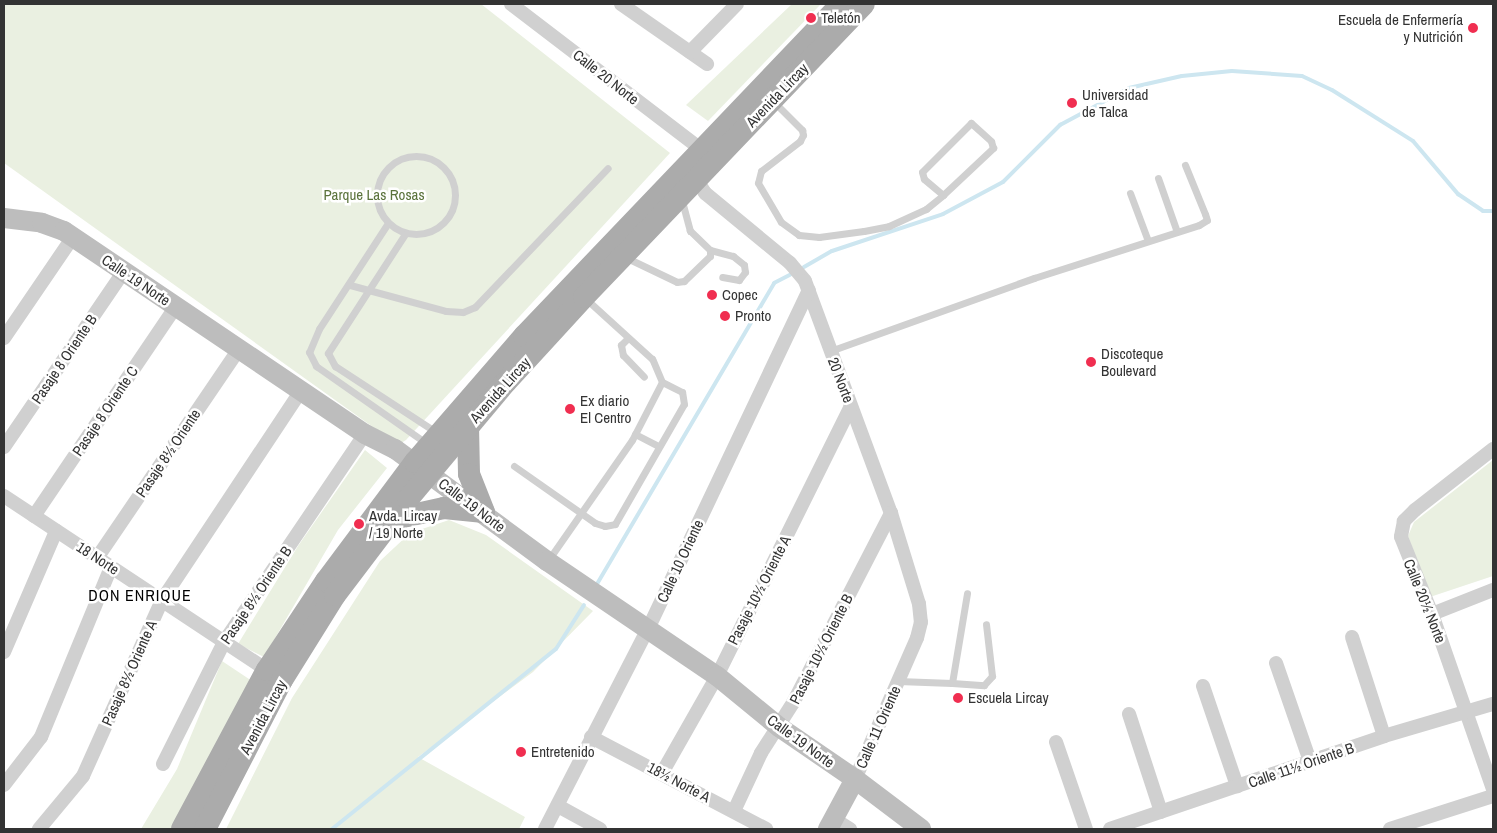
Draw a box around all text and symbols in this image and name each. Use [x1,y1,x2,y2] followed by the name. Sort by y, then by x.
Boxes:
[821,9,861,27] place label: Teletón
[1338,10,1463,45] place label: Escuela de Enfermería y Nutrición
[805,12,817,24] marker: Teletón
[1467,22,1479,34] marker: Escuela de Enfermería y Nutrición
[569,46,643,108] street label: Calle 20 Norte
[742,59,812,131] street label: Avenida Lircay
[1082,85,1148,120] place label: Universidad de Talca
[1066,97,1078,109] marker: Universidad de Talca
[323,186,425,204] park label: Parque Las Rosas
[98,251,174,309] street label: Calle 19 Norte
[722,286,758,304] place label: Copec
[706,289,718,301] marker: Copec
[735,307,771,325] place label: Pronto
[719,310,731,322] marker: Pronto
[27,311,101,407] street label: Pasaje 8 Oriente B
[1101,344,1163,379] place label: Discoteque Boulevard
[466,354,534,426] street label: Avenida Lircay
[824,355,858,405] street label: 20 Norte
[1085,356,1097,368] marker: Discoteque Boulevard
[68,363,142,459] street label: Pasaje 8 Oriente C
[580,391,631,426] place label: Ex diario El Centro
[564,403,576,415] marker: Ex diario El Centro
[132,405,204,501] street label: Pasaje 8½ Oriente
[435,474,509,536] street label: Calle 19 Norte
[369,506,437,541] place label: Avda. Lircay / 19 Norte
[653,517,707,605] street label: Calle 10 Oriente
[353,518,365,530] marker: Avda. Lircay / 19 Norte
[724,532,794,648] street label: Pasaje 10½ Oriente A
[73,538,123,578] street label: 18 Norte
[217,543,295,647] street label: Pasaje 8½ Oriente B
[1400,556,1450,646] street label: Calle 20½ Norte
[87,585,193,605] district label: DON ENRIQUE
[786,591,856,707] street label: Pasaje 10½ Oriente B
[98,617,160,729] street label: Pasaje 8½ Oriente A
[236,677,290,757] street label: Avenida Lircay
[852,683,904,771] street label: Calle 11 Oriente
[968,689,1049,707] place label: Escuela Lircay
[952,692,964,704] marker: Escuela Lircay
[764,711,838,771] street label: Calle 19 Norte
[1246,738,1356,792] street label: Calle 11½ Oriente B
[531,743,595,761] place label: Entretenido
[515,746,527,758] marker: Entretenido
[644,758,714,806] street label: 18½ Norte A

